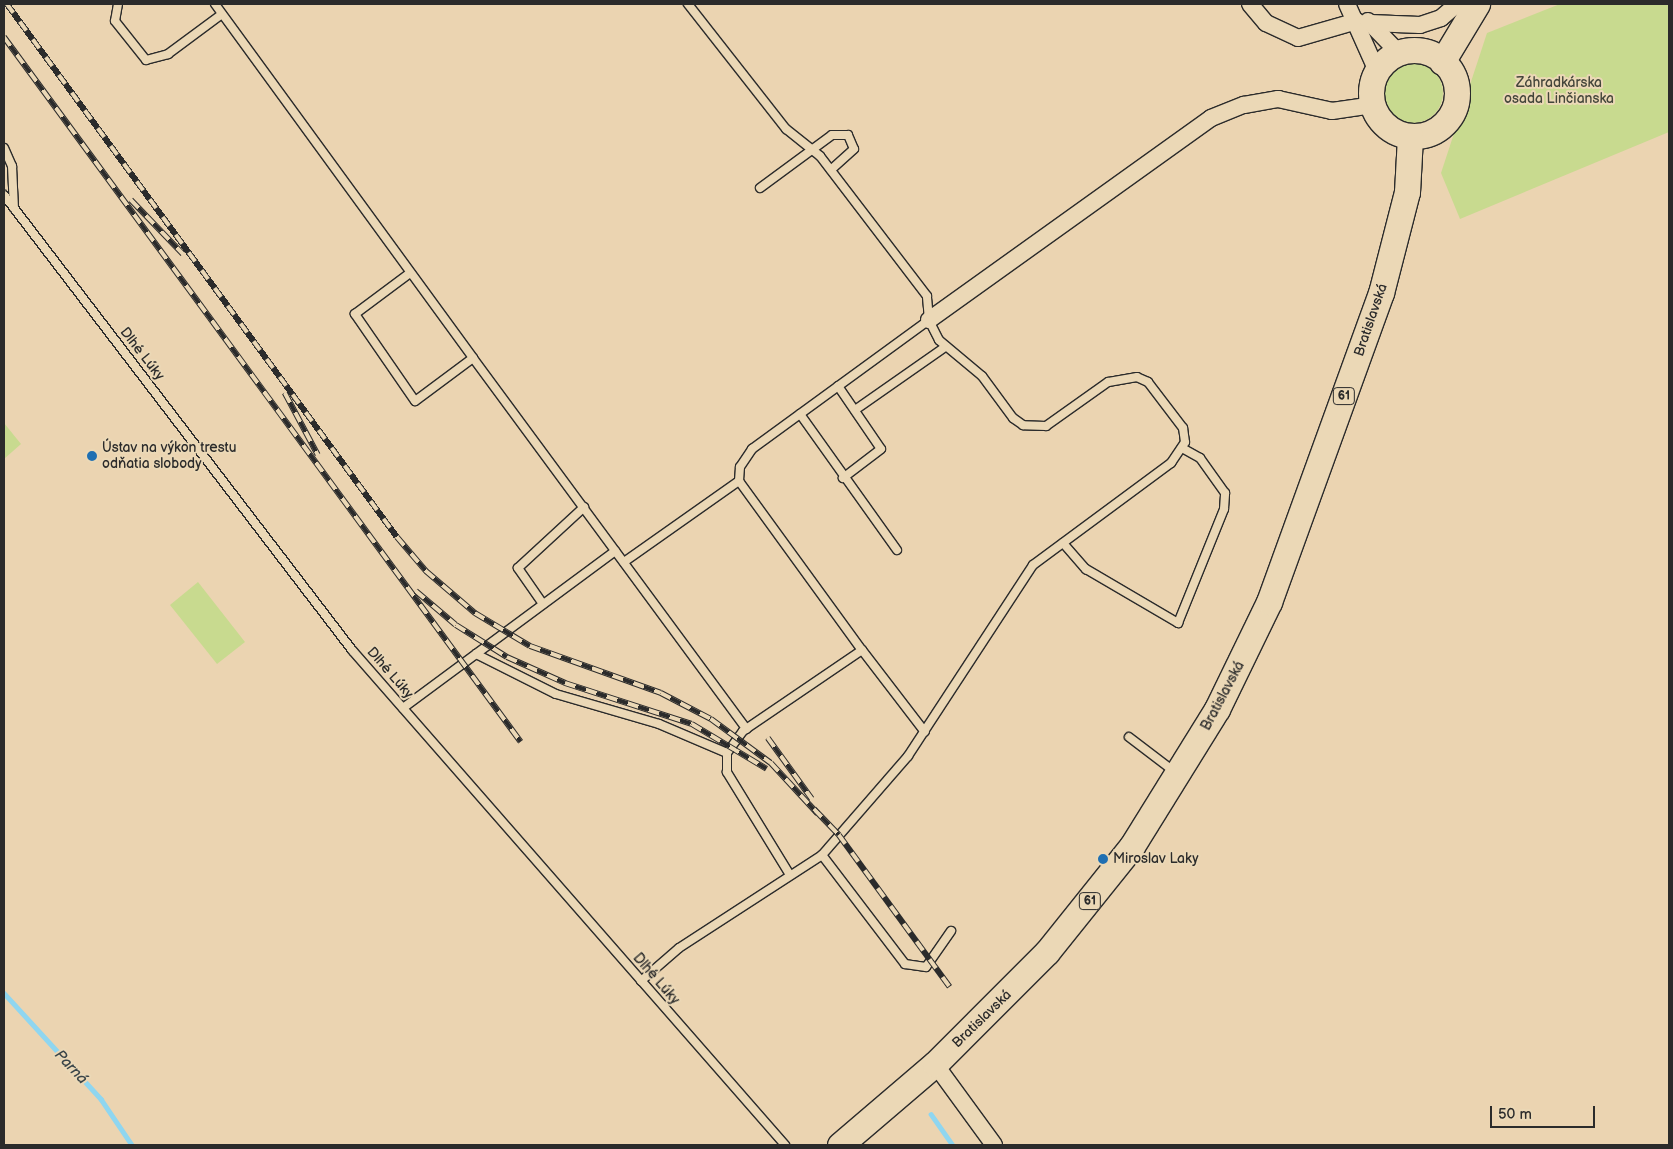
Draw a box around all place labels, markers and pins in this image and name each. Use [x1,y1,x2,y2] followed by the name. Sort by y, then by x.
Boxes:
[102,440,237,472] place label: Ústav na výkon trestu odňatia slobody
[86,450,98,462] marker: Ústav na výkon trestu odňatia slobody
[1113,851,1198,867] place label: Miroslav Laky
[1097,853,1109,865] marker: Miroslav Laky

